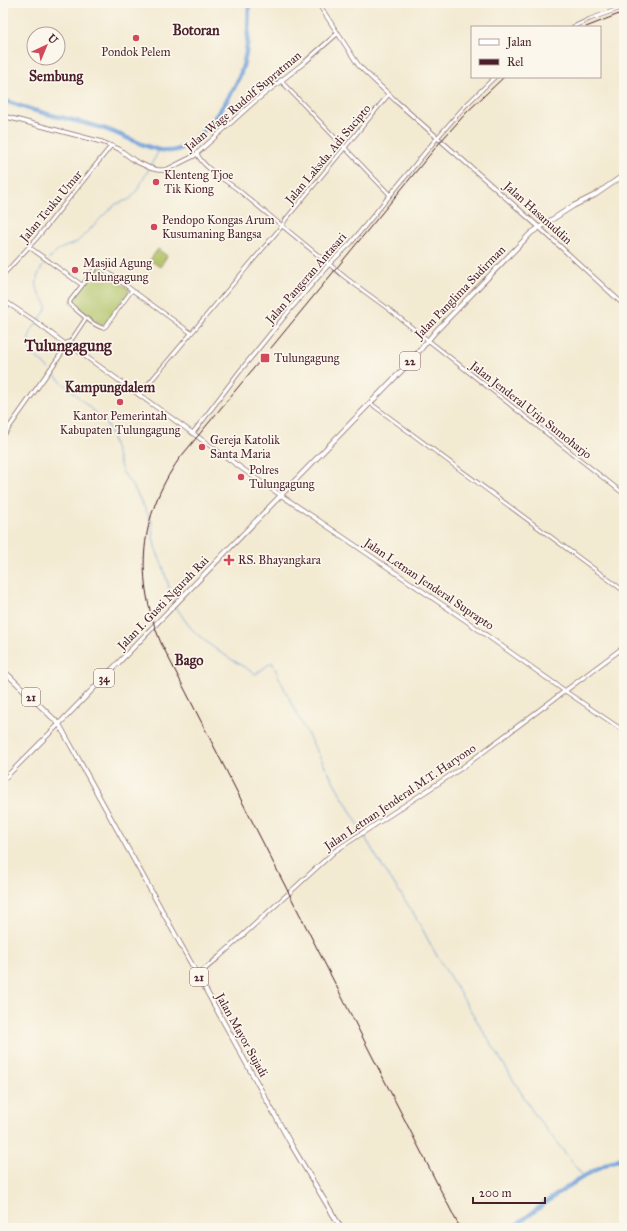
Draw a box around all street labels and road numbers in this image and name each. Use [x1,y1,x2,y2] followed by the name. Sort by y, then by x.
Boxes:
[180,48,305,156] street label: Jalan Wage Rudolf Supratman
[281,102,374,209] street label: Jalan Laksda. Adi Sucipto
[16,167,86,247] street label: Jalan Teuku Umar
[499,177,575,248] street label: Jalan Hasanuddin
[261,229,350,328] street label: Jalan Pangeran Antasari
[411,242,509,344] street label: Jalan Panglima Sudirman
[400,352,420,370] road number: 22
[465,357,594,462] street label: Jalan Jenderal Urip Sumoharjo
[359,534,497,634] street label: Jalan Letnan Jenderal Suprapto
[113,553,213,655] street label: Jalan I. Gusti Ngurah Rai
[94,669,114,687] road number: 34
[22,688,40,706] road number: 21
[320,741,479,855] street label: Jalan Letnan Jenderal M.T. Haryono
[190,968,208,986] road number: 21
[211,989,271,1080] street label: Jalan Mayor Sujadi

